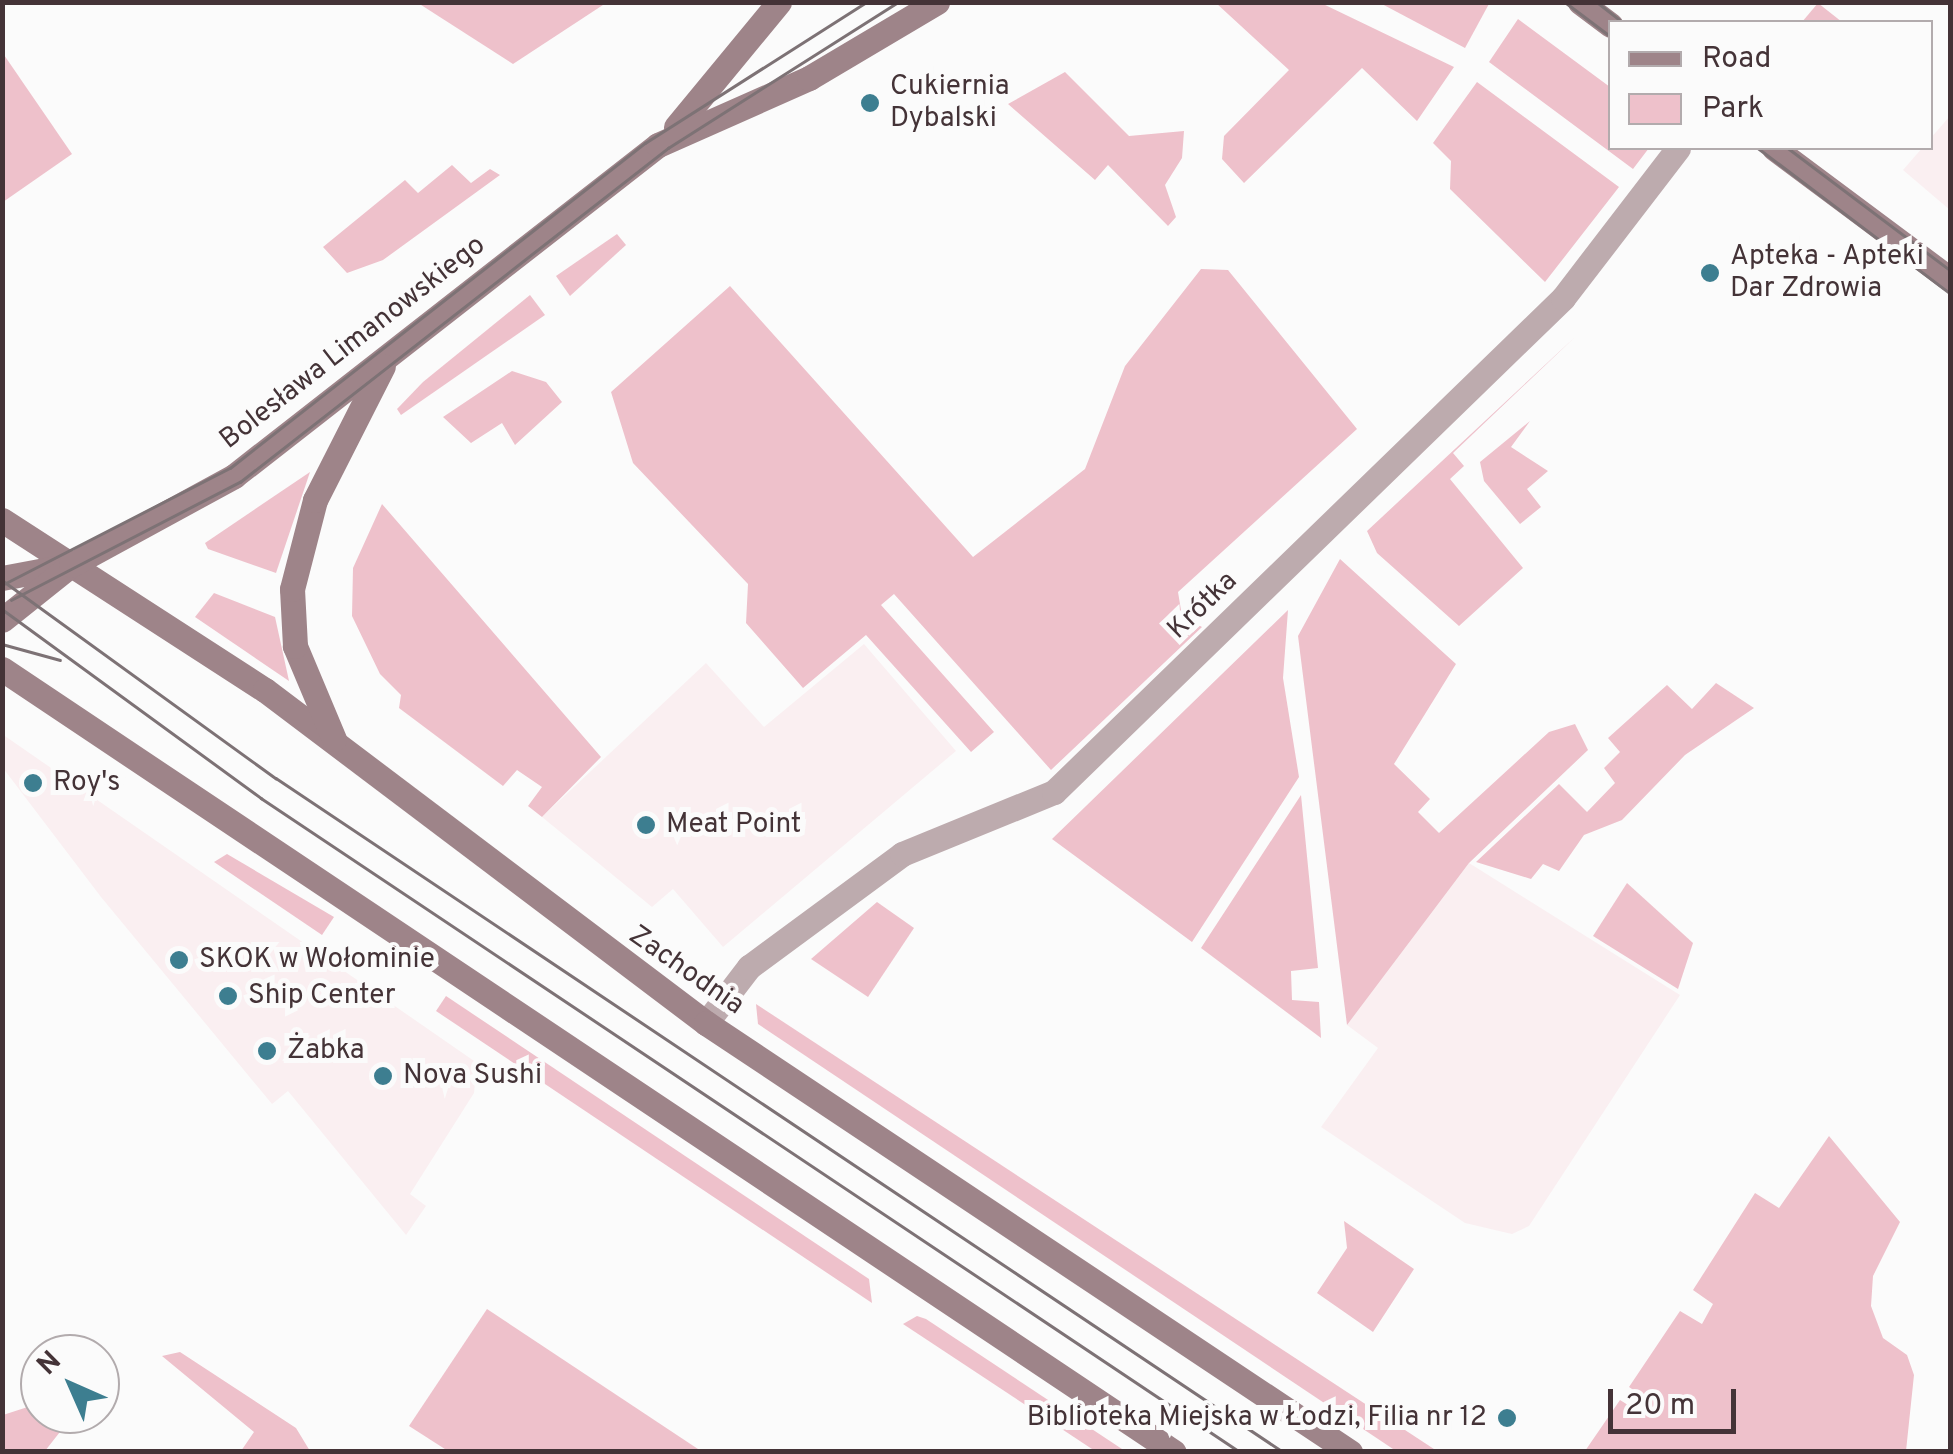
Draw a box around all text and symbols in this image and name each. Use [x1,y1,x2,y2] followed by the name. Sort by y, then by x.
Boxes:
[1608,20,1933,150] legend
[1702,41,1771,78] text: Road
[890,70,1010,136] place label: Cukiernia Dybalski
[1702,91,1764,128] text: Park
[859,92,881,114] marker: Cukiernia Dybalski
[214,229,492,457] street label: Bolesława Limanowskiego
[1730,240,1925,306] place label: Apteka - Apteki Dar Zdrowia
[1699,262,1721,284] marker: Apteka - Apteki Dar Zdrowia
[1161,565,1245,647] street label: Krótka
[53,766,120,800] place label: Roy's
[22,772,44,794] marker: Roy's
[666,808,801,842] place label: Meat Point
[635,814,657,836] marker: Meat Point
[622,919,750,1023] street label: Zachodnia
[199,943,435,977] place label: SKOK w Wołominie
[168,949,190,971] marker: SKOK w Wołominie
[248,979,396,1013] place label: Ship Center
[217,985,239,1007] marker: Ship Center
[287,1034,365,1068] place label: Żabka
[256,1040,278,1062] marker: Żabka
[403,1059,542,1093] place label: Nova Sushi
[372,1065,394,1087] marker: Nova Sushi
[20,1334,120,1434] north arrow
[30,1344,70,1384] text: N
[1613,1369,1740,1431] scale bar
[1625,1388,1695,1425] text: 20 m
[1027,1401,1487,1435] place label: Biblioteka Miejska w Łodzi, Filia nr 12
[1496,1407,1518,1429] marker: Biblioteka Miejska w Łodzi, Filia nr 12

